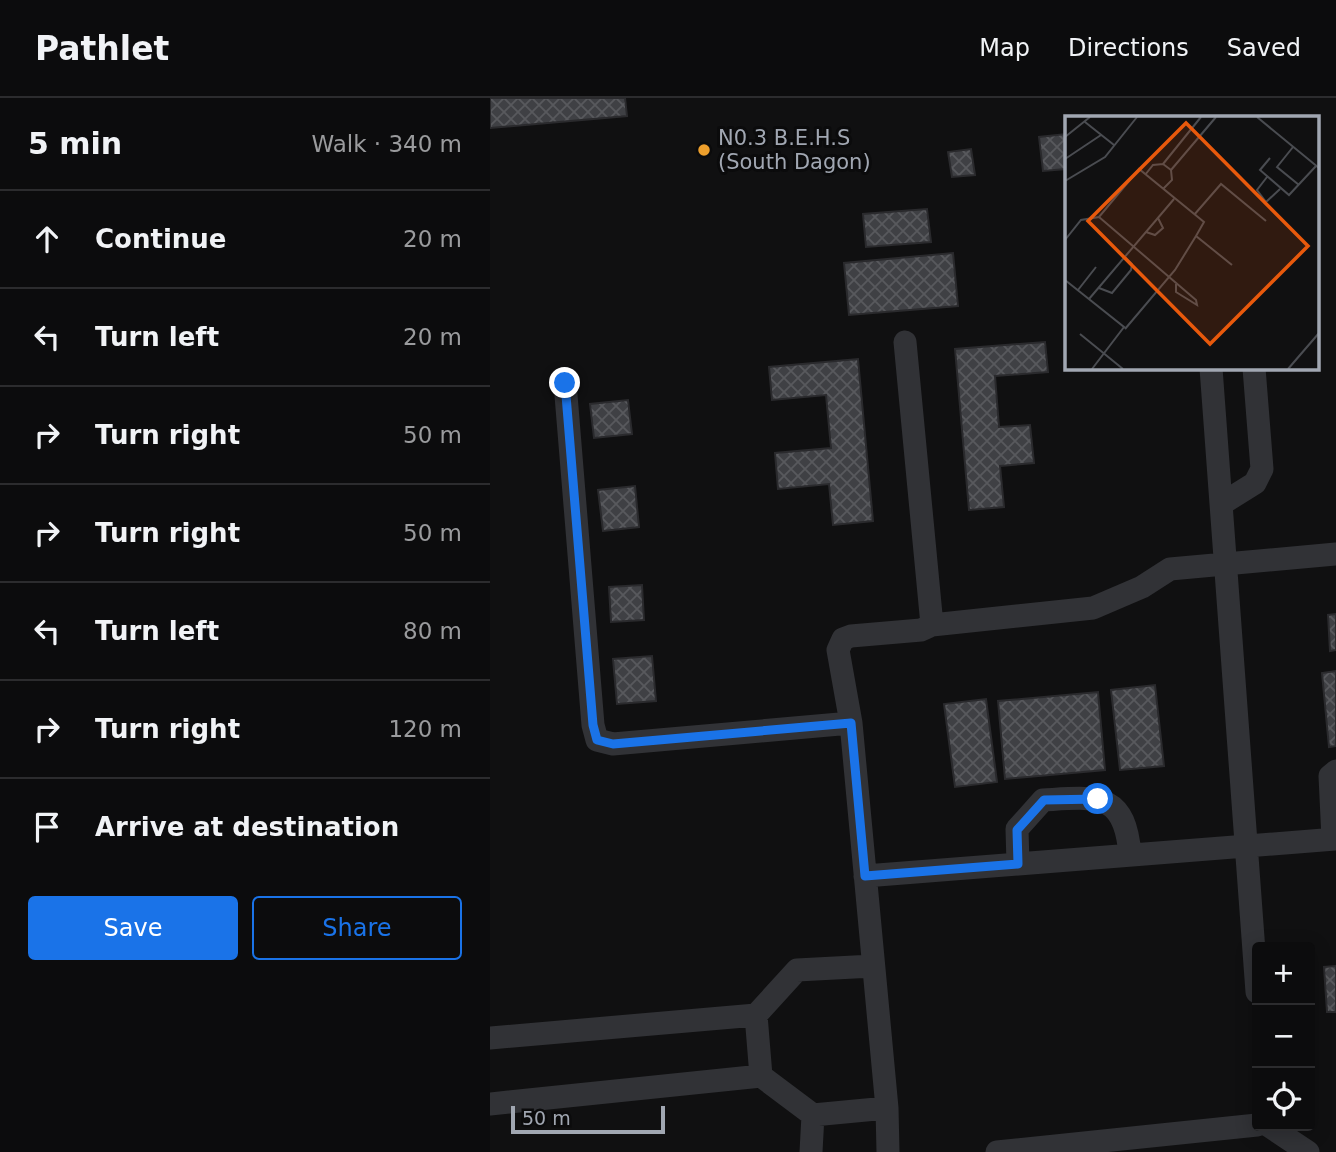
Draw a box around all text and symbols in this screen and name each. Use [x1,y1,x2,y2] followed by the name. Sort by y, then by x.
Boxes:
[35,29,169,68] text: Pathlet
[979,34,1030,62] text: Map
[1068,34,1189,62] text: Directions
[1227,34,1301,62] text: Saved
[1065,116,1318,369] inset map
[28,126,122,161] text: 5 min
[718,126,871,174] place label: N0.3 B.E.H.S (South Dagon)
[311,131,462,157] text: Walk · 340 m
[696,142,712,158] marker: N0.3 B.E.H.S (South Dagon)
[28,220,66,258] icon: ahead
[95,224,226,254] text: Continue
[403,226,462,252] text: 20 m
[28,318,66,356] icon: left
[95,322,219,352] text: Turn left
[403,324,462,350] text: 20 m
[549,367,580,398] route end
[28,416,66,454] icon: right
[95,420,240,450] text: Turn right
[403,422,462,448] text: 50 m
[28,514,66,552] icon: right
[95,518,240,548] text: Turn right
[403,520,462,546] text: 50 m
[28,612,66,650] icon: left
[95,616,219,646] text: Turn left
[403,618,462,644] text: 80 m
[28,710,66,748] icon: right
[95,714,240,744] text: Turn right
[388,716,462,742] text: 120 m
[1082,783,1113,814] route start
[28,808,66,846] icon: arrive
[95,812,399,842] text: Arrive at destination
[28,896,238,960] button: Save
[252,896,462,960] button: Share
[1252,942,1315,1131] map controls
[1252,942,1315,1005] button: +
[1252,1005,1315,1068] button: −
[1252,1068,1315,1131] button: locate
[511,1103,665,1135] scale bar
[522,1107,571,1129] text: 50 m

